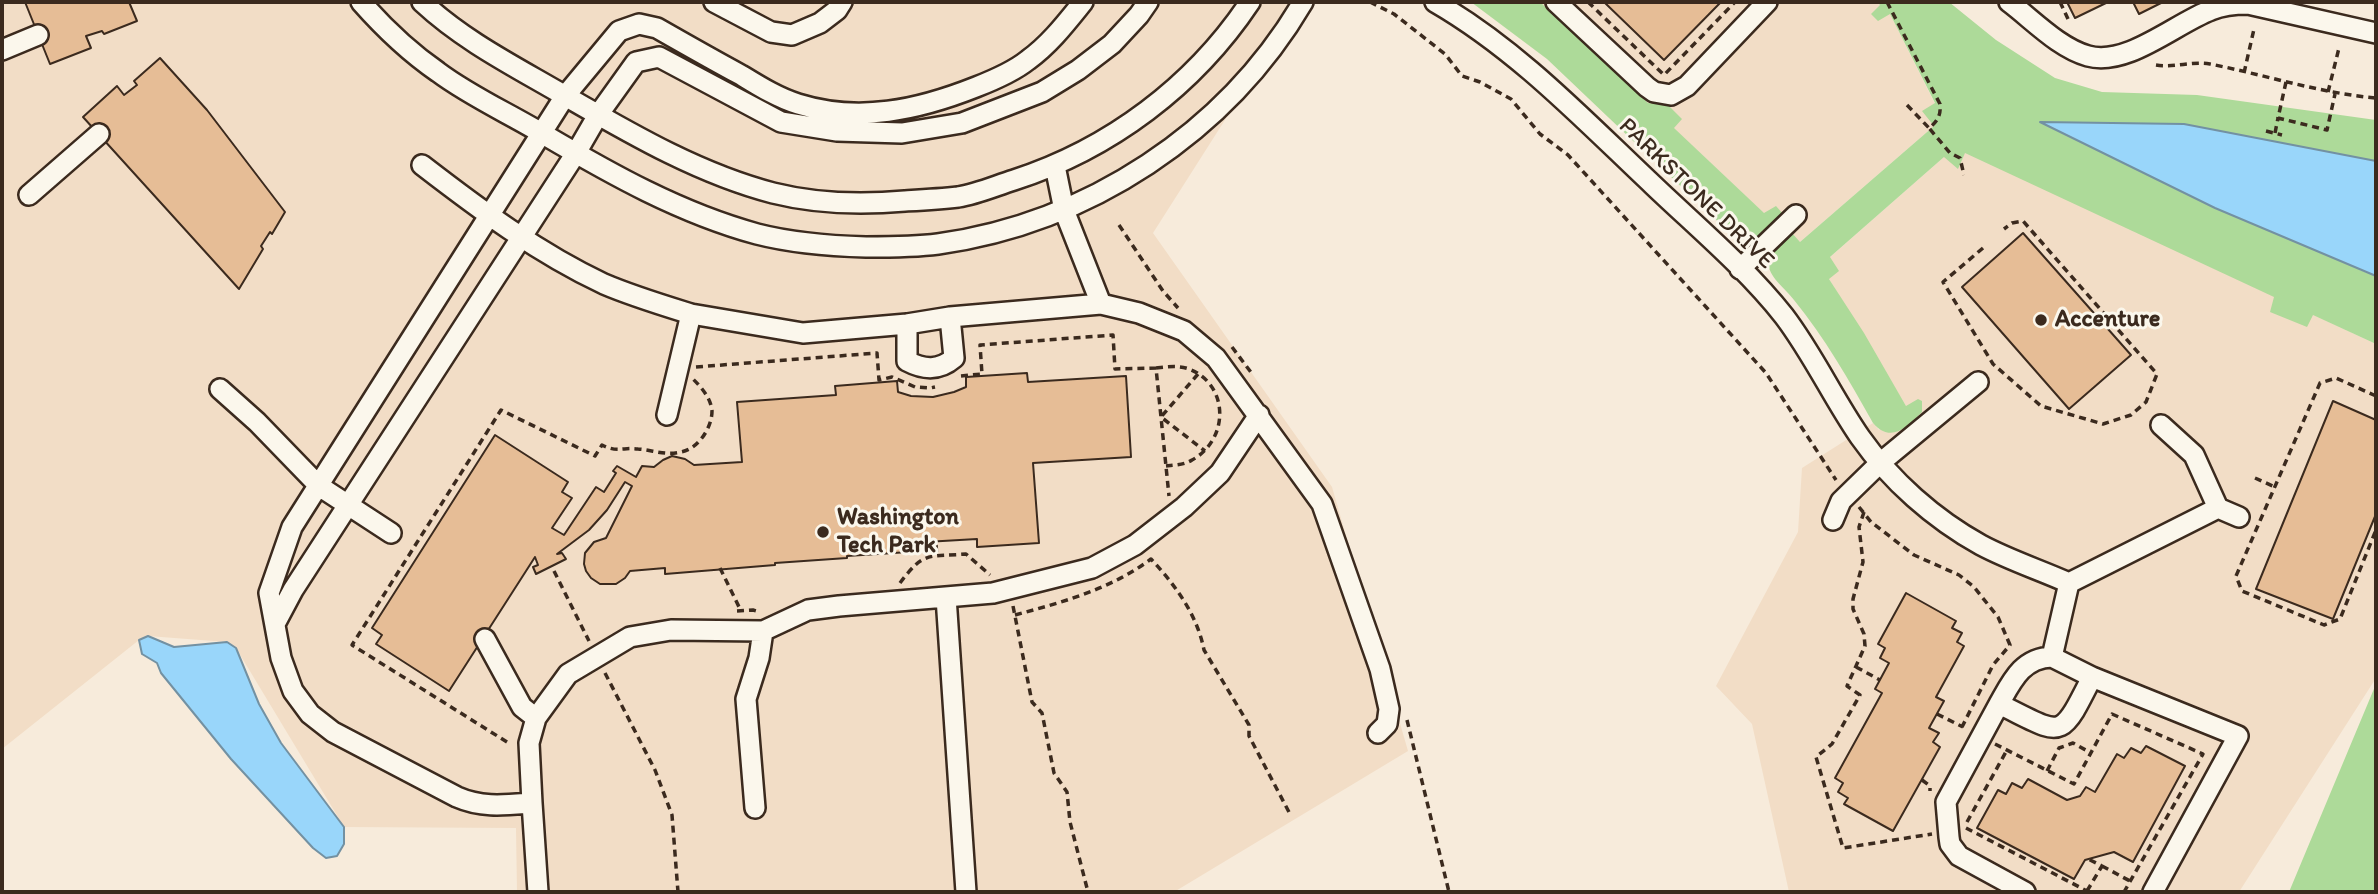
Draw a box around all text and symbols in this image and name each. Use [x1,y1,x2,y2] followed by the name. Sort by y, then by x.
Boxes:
[1612,112,1780,276] street label: PARKSTONE DRIVE
[2055,306,2160,334] place label: Accenture
[2033,312,2049,328] marker: Accenture
[837,504,959,560] place label: Washington Tech Park
[815,524,831,540] marker: Washington Tech Park

